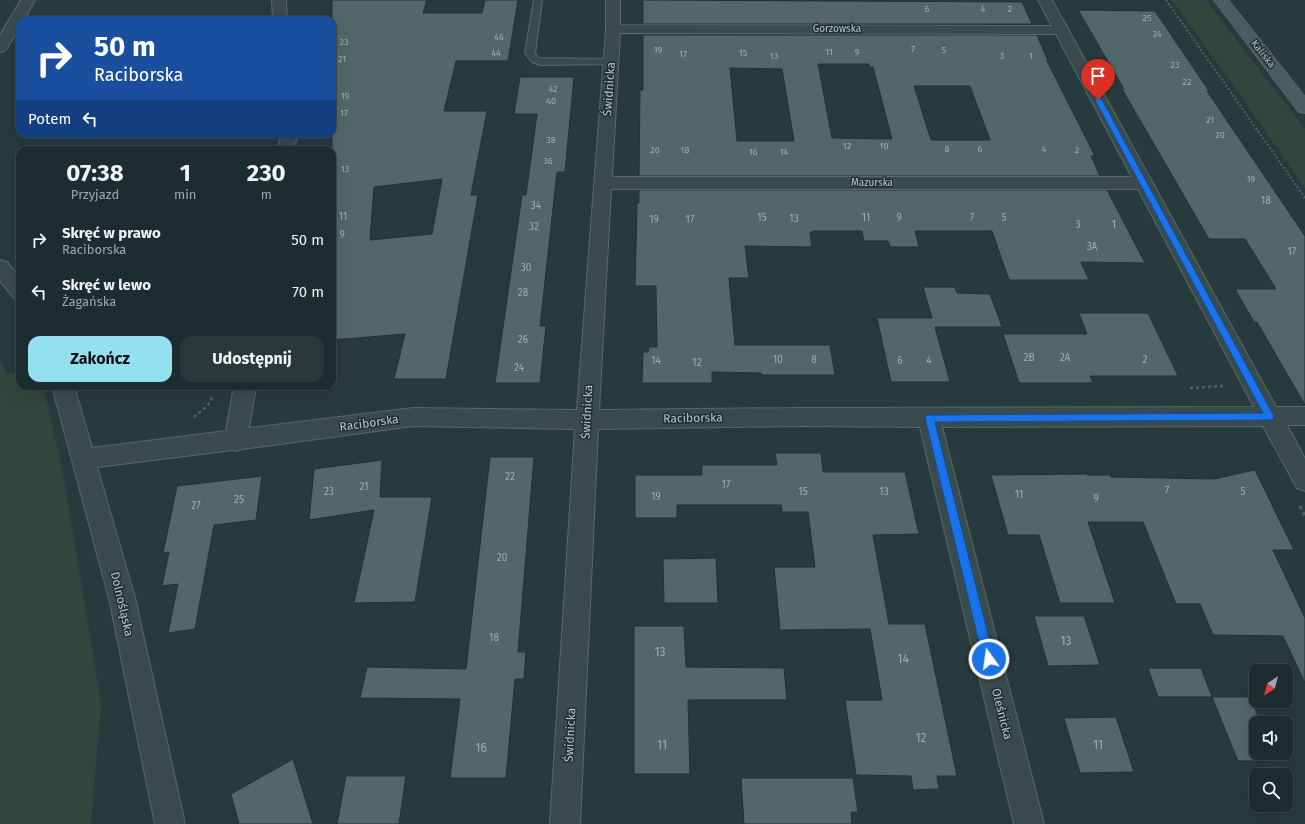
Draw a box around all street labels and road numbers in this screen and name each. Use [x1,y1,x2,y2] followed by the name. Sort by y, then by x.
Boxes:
[813,23,861,35] street label: Gorzowska
[1248,38,1278,70] street label: Kaliska
[599,61,618,117] street label: Świdnicka
[851,177,893,189] street label: Mazurska
[578,384,595,440] street label: Świdnicka
[663,410,723,426] street label: Raciborska
[339,412,399,434] street label: Raciborska
[108,570,136,638] street label: Dolnośląska
[989,687,1015,741] street label: Oleśnicka
[561,707,578,763] street label: Świdnicka

